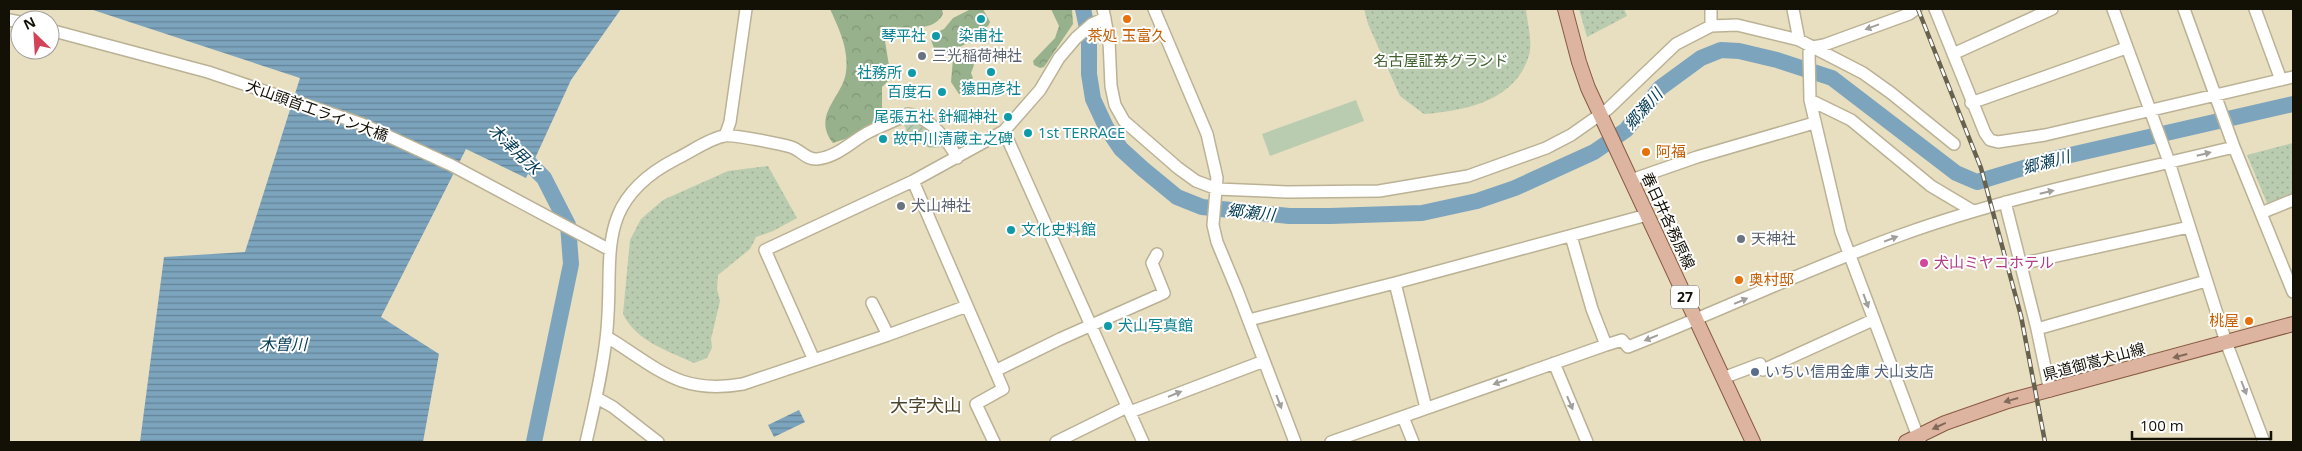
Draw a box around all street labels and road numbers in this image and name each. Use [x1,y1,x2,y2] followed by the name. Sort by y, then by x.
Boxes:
[243,75,391,145] street label: 犬山頭首工ライン大橋
[1638,169,1700,272] street label: 春日井各務原線
[1671,286,1699,308] road number: 27
[2040,338,2147,384] street label: 県道御嵩犬山線

